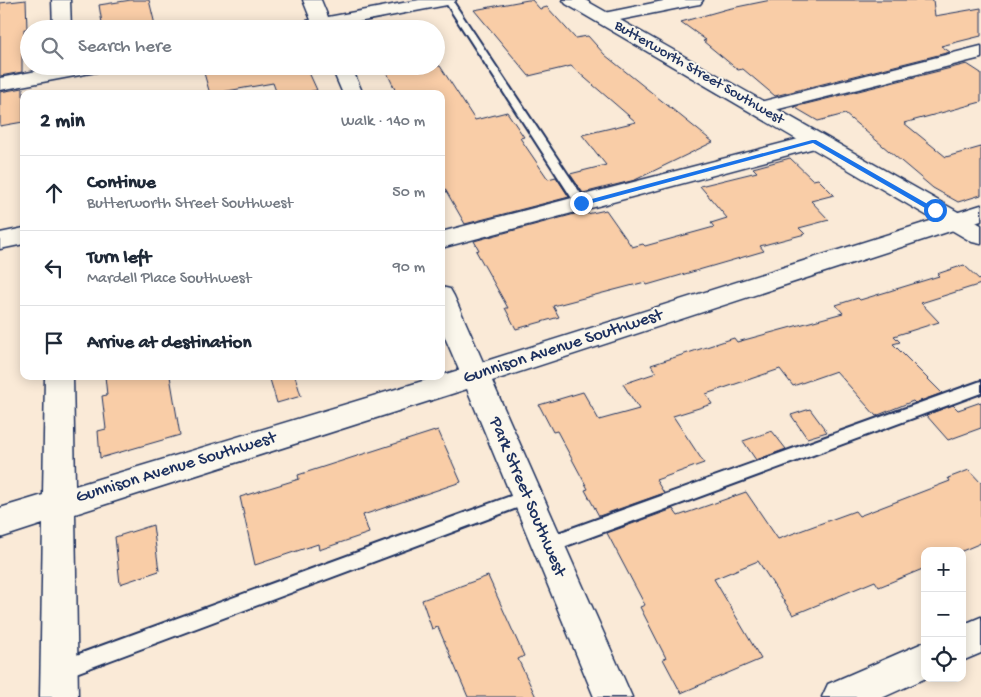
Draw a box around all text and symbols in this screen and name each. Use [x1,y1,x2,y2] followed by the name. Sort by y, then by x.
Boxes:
[610,16,789,130] street label: Butterworth Street Southwest
[20,20,445,75] search box
[38,34,66,62] icon: search
[78,36,172,59] text: Search here
[40,110,85,135] text: 2 min
[341,113,425,132] text: Walk · 140 m
[87,172,156,195] text: Continue
[40,179,68,207] icon: ahead
[392,184,425,203] text: 50 m
[570,192,593,215] route end
[87,195,293,214] text: Butterworth Street Southwest
[924,199,947,222] route start
[87,247,151,270] text: Turn left
[40,254,68,282] icon: left
[393,259,425,278] text: 90 m
[87,270,251,289] text: Mardell Place Southwest
[461,304,667,389] street label: Gunnison Avenue Southwest
[40,329,68,357] icon: arrive
[87,332,251,355] text: Arrive at destination
[483,413,571,581] street label: Park Street Southwest
[73,427,280,509] street label: Gunnison Avenue Southwest
[921,547,966,682] map controls
[921,547,966,592] button: +
[921,592,966,637] button: −
[921,637,966,682] button: locate

